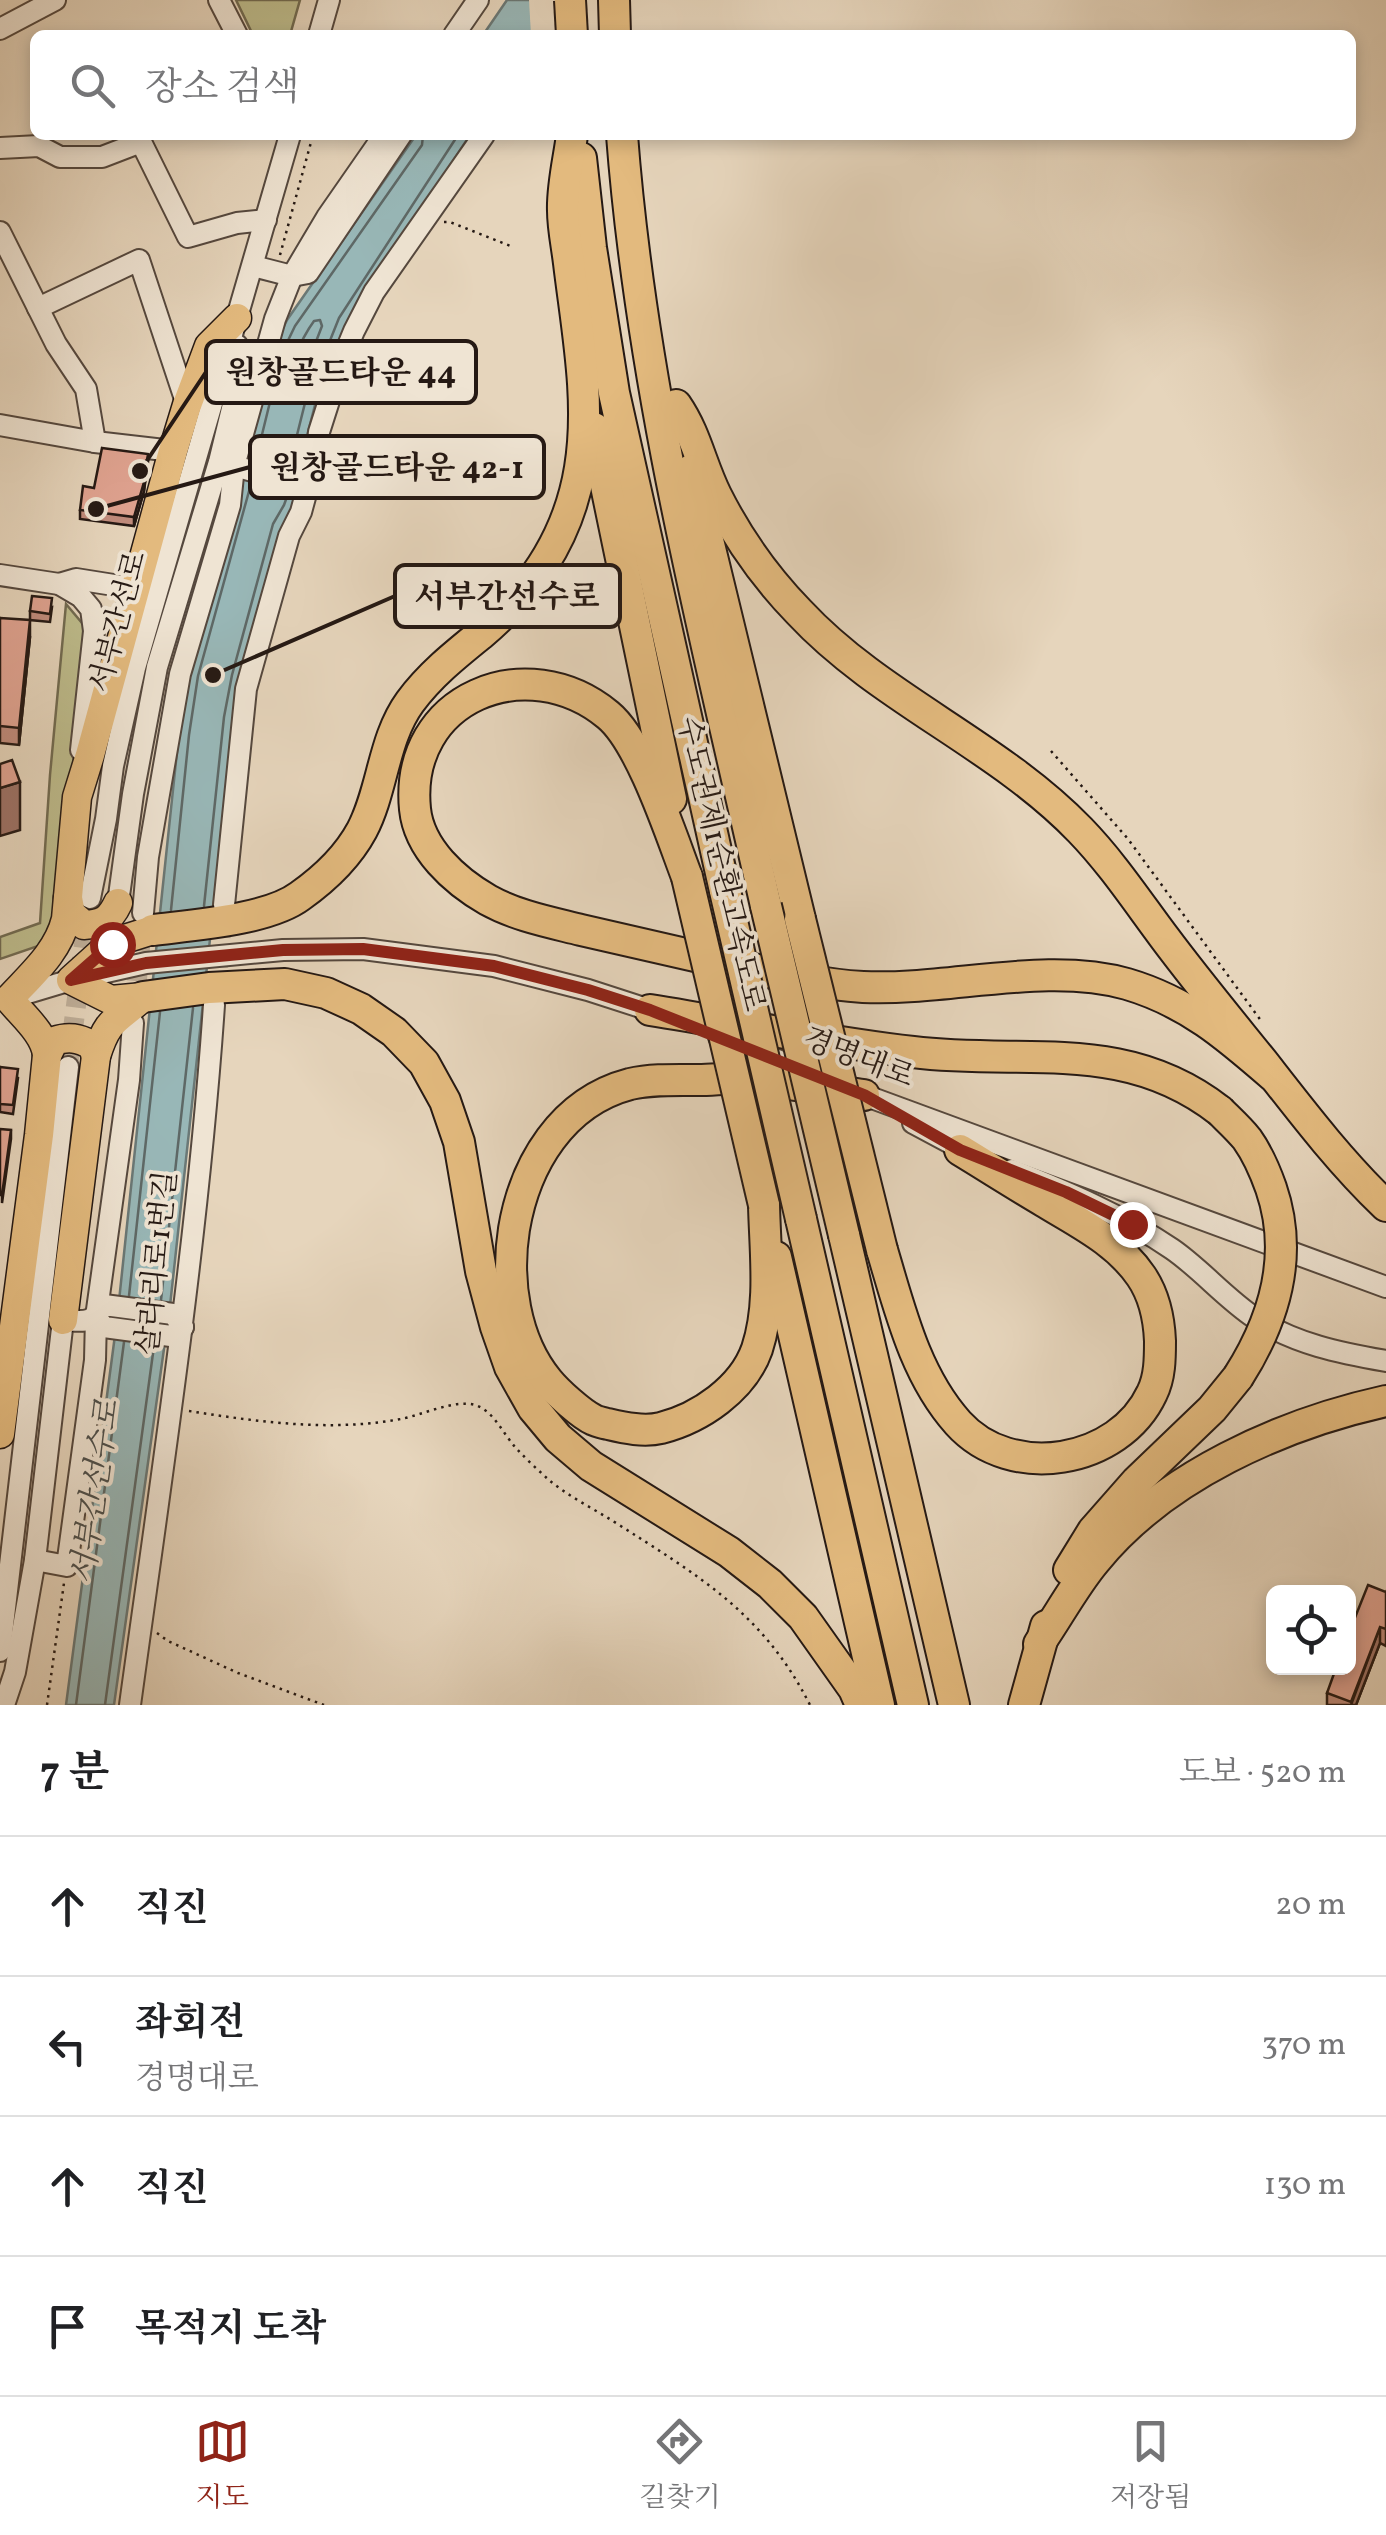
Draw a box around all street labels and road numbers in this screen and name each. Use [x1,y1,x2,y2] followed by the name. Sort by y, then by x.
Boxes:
[80,547,158,697] street label: 서부간선로
[666,712,774,1016] street label: 수도권제1순환고속도로
[796,1019,920,1099] street label: 경명대로
[127,1169,189,1357] street label: 살라리로1번길

